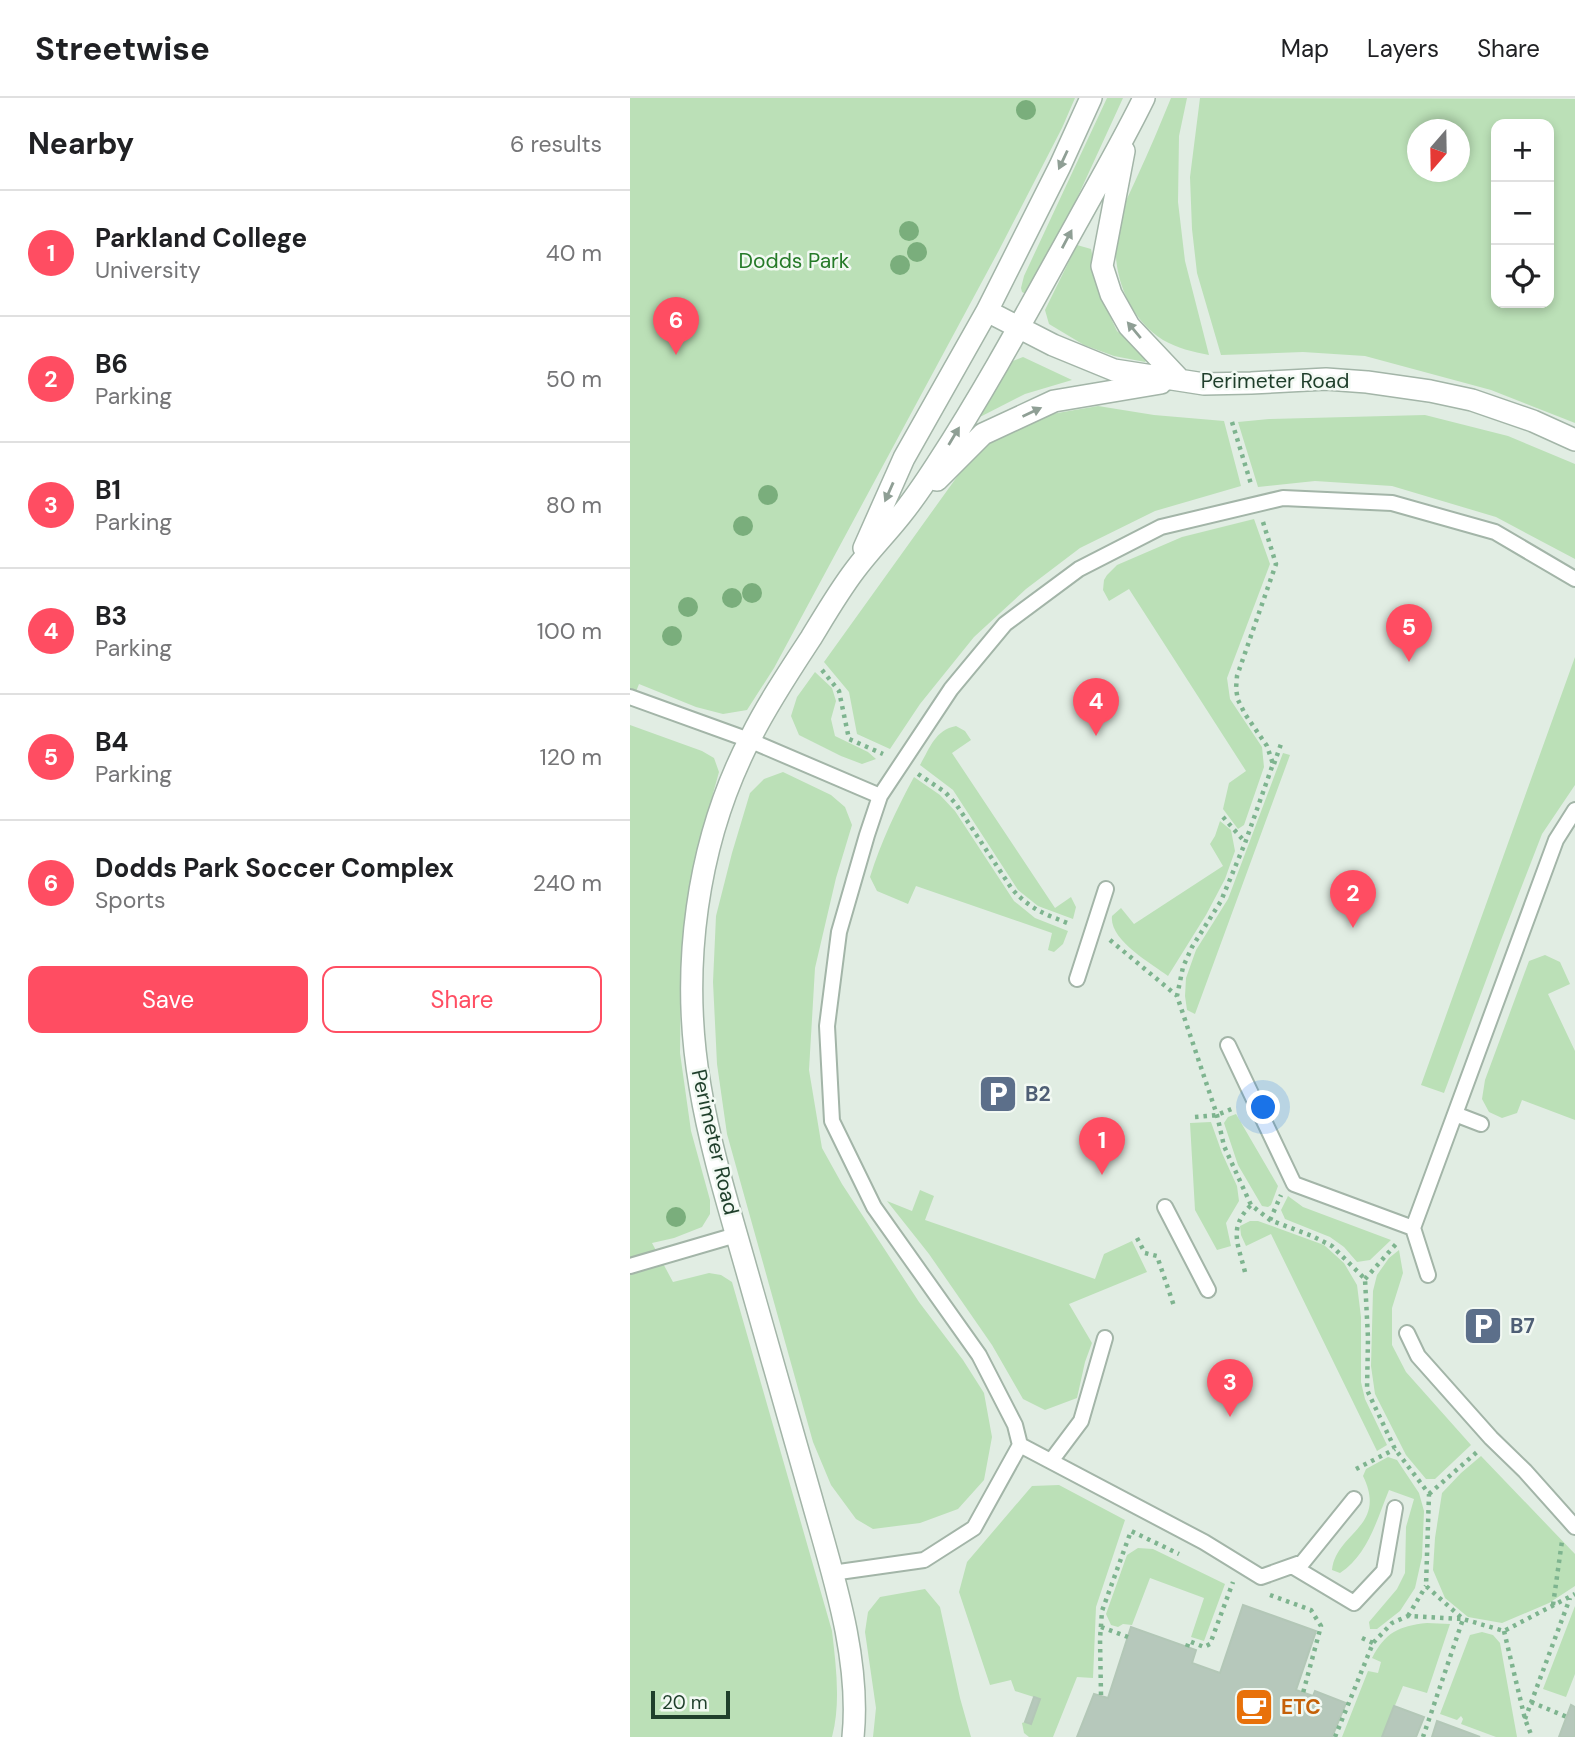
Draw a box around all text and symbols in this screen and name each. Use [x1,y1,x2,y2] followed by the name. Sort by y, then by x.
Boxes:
[35,27,210,70] text: Streetwise
[1281,33,1329,64] text: Map
[1367,33,1439,64] text: Layers
[1477,33,1540,64] text: Share
[1407,119,1470,182] north arrow
[1491,119,1554,308] map controls
[1491,119,1554,182] button: +
[28,124,134,163] text: Nearby
[510,129,602,159] text: 6 results
[1057,150,1069,170] one-way arrow
[1491,182,1554,245] button: −
[95,221,307,255] text: Parkland College
[1062,229,1073,249] one-way arrow
[47,238,55,268] text: 1
[546,238,602,268] text: 40 m
[1491,245,1554,308] button: locate
[739,247,850,275] park label: Dodds Park
[95,255,201,285] text: University
[653,297,699,355] pin: 6
[1126,321,1141,339] one-way arrow
[95,347,128,381] text: B6
[44,364,58,394] text: 2
[546,364,602,394] text: 50 m
[1201,367,1349,395] street label: Perimeter Road
[95,381,172,411] text: Parking
[1022,406,1042,417] one-way arrow
[948,427,960,446] one-way arrow
[95,473,121,507] text: B1
[883,481,894,502] one-way arrow
[44,490,58,520] text: 3
[546,490,602,520] text: 80 m
[95,507,172,537] text: Parking
[95,599,127,633] text: B3
[1386,604,1432,662] pin: 5
[44,616,58,646] text: 4
[537,616,602,646] text: 100 m
[95,633,172,663] text: Parking
[1073,678,1119,736] pin: 4
[95,725,129,759] text: B4
[44,742,58,772] text: 5
[539,742,602,772] text: 120 m
[95,759,172,789] text: Parking
[95,851,454,885] text: Dodds Park Soccer Complex
[44,868,58,898] text: 6
[533,868,602,898] text: 240 m
[1330,870,1376,928] pin: 2
[95,885,165,915] text: Sports
[28,966,308,1033] button: Save
[322,966,602,1033] button: Share
[685,1066,745,1218] street label: Perimeter Road
[977,1073,1019,1115] parking icon: B2
[1025,1080,1051,1108] place label: B2
[1246,1090,1280,1124] your location
[1079,1117,1125,1175] pin: 1
[1462,1305,1504,1347] parking icon: B7
[1510,1312,1535,1340] place label: B7
[1207,1359,1253,1417] pin: 3
[1233,1686,1275,1728] cafe icon: ETC
[651,1688,730,1720] scale bar
[662,1690,708,1715] text: 20 m
[1281,1693,1321,1721] place label: ETC

